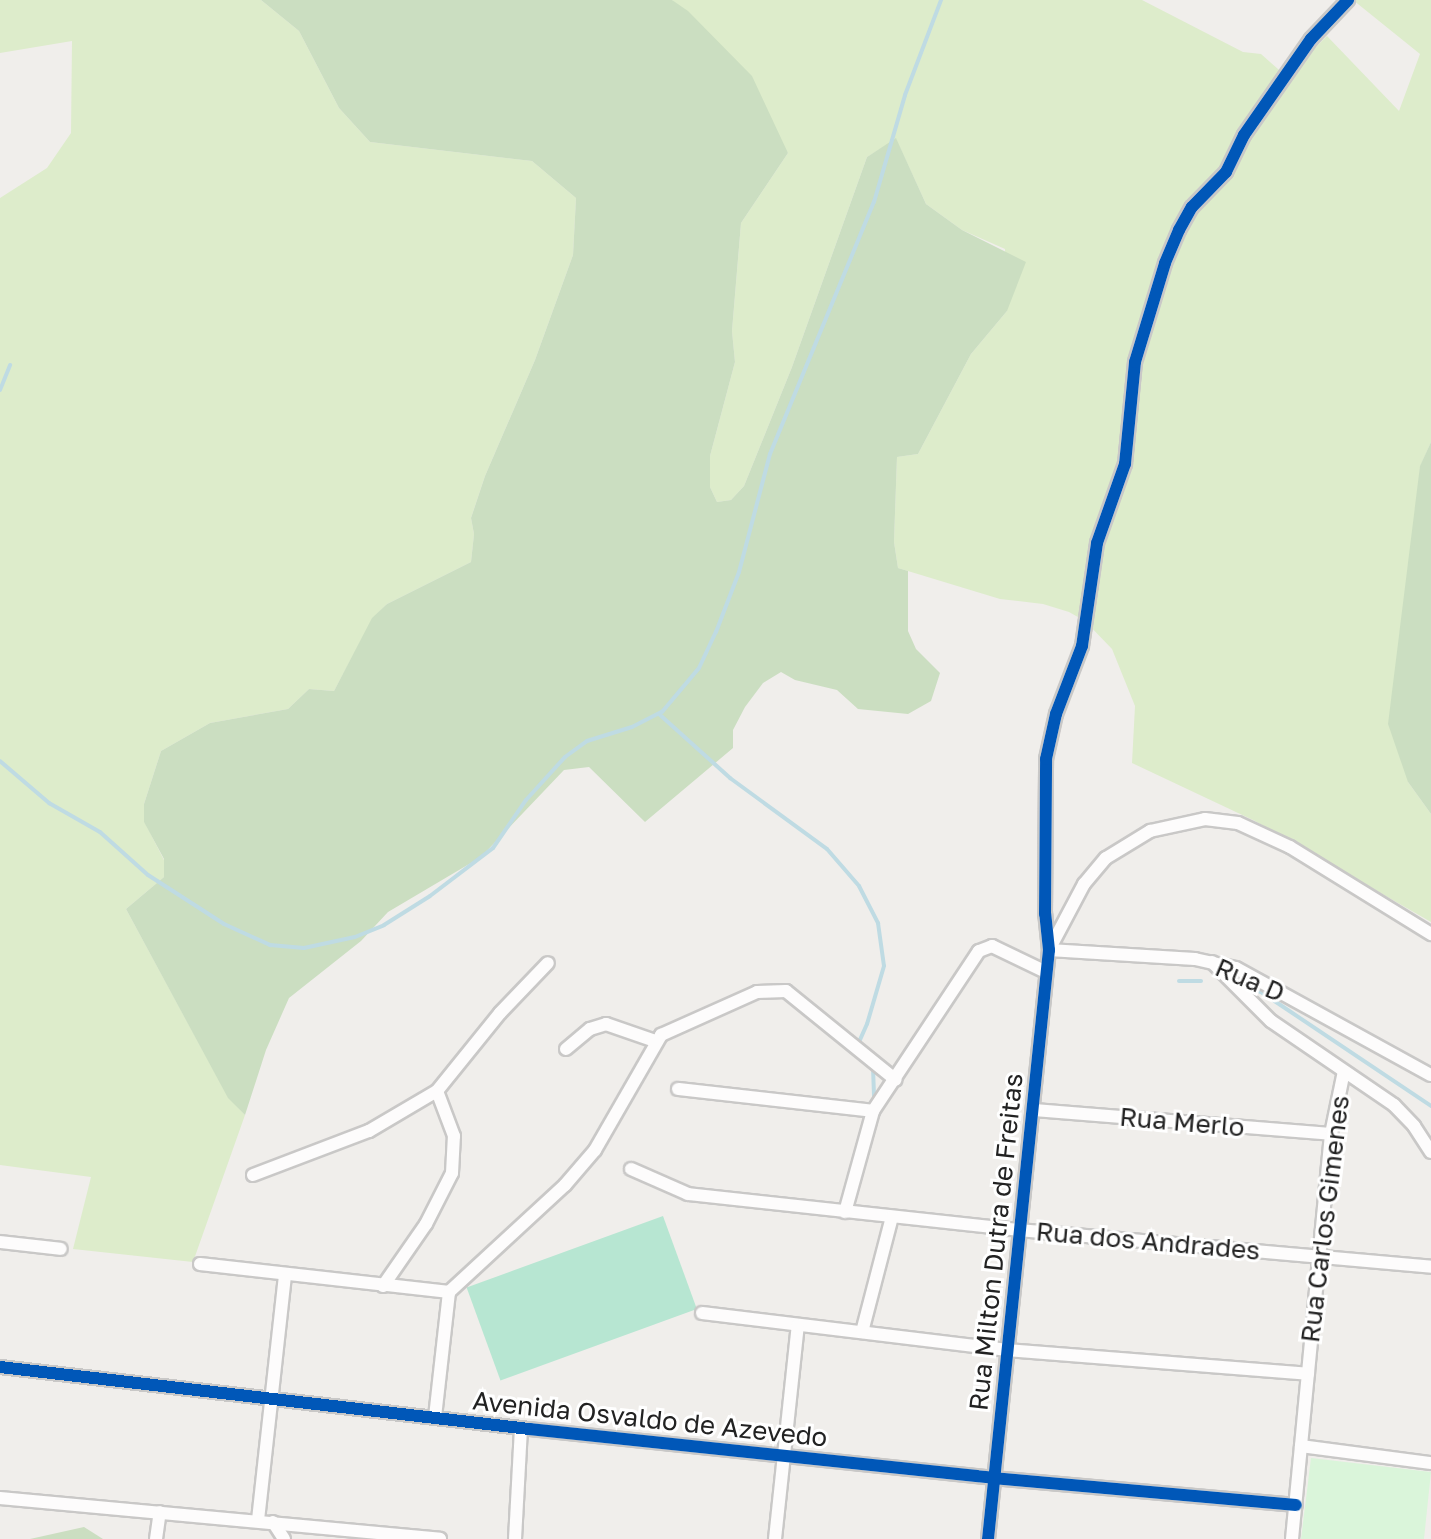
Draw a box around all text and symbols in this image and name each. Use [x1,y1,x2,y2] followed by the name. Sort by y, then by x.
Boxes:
[1211,952,1289,1008] street label: Rua D
[963,1072,1029,1412] street label: Rua Milton Dutra de Freitas
[1294,1094,1356,1344] street label: Rua Carlos Gimenes
[1118,1101,1246,1143] street label: Rua Merlo
[1035,1216,1261,1266] street label: Rua dos Andrades
[471,1385,829,1453] street label: Avenida Osvaldo de Azevedo

